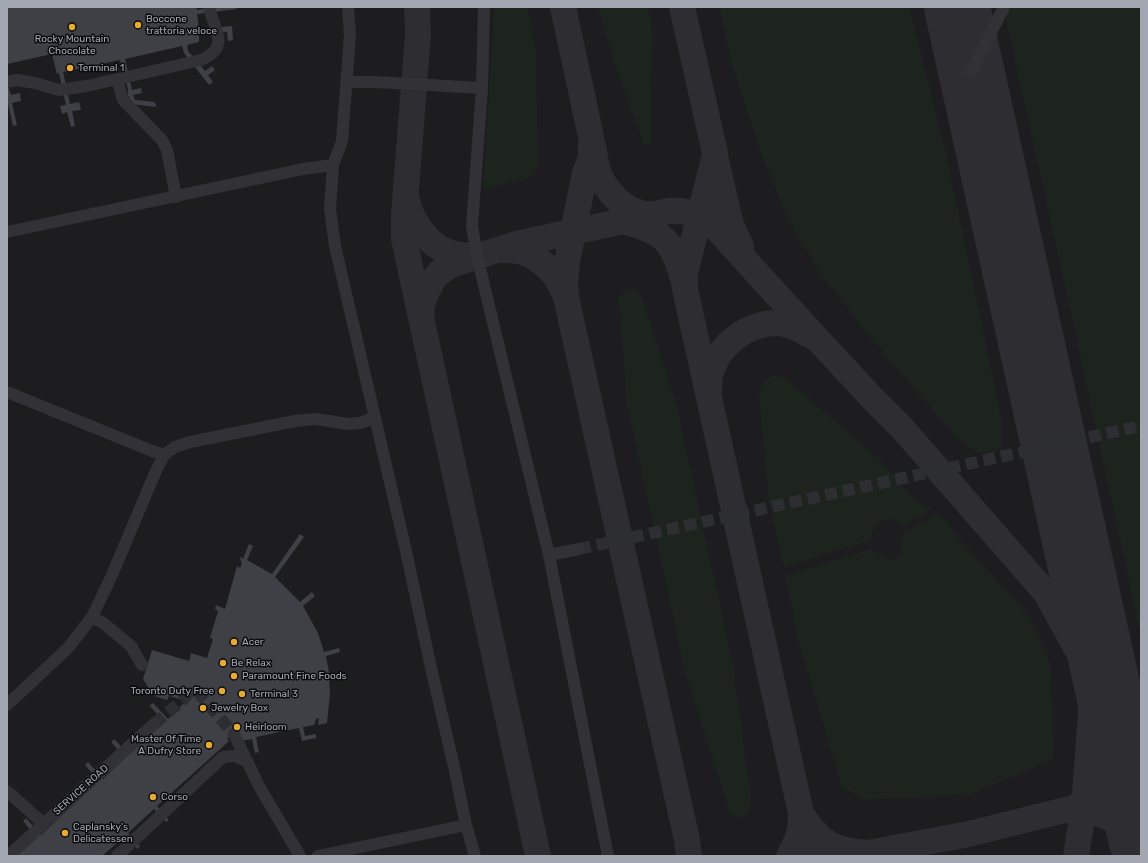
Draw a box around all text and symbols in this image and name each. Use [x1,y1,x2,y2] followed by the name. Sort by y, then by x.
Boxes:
[146,13,217,36] place label: Boccone trattoria veloce
[133,20,143,30] marker: Boccone trattoria veloce
[67,22,77,32] marker: Rocky Mountain Chocolate
[35,33,109,56] place label: Rocky Mountain Chocolate
[78,62,124,74] place label: Terminal 1
[65,63,75,73] marker: Terminal 1
[242,636,264,648] place label: Acer
[229,637,239,647] marker: Acer
[231,657,271,669] place label: Be Relax
[218,658,228,668] marker: Be Relax
[242,670,347,682] place label: Paramount Fine Foods
[229,671,239,681] marker: Paramount Fine Foods
[131,685,214,697] place label: Toronto Duty Free
[217,686,227,696] marker: Toronto Duty Free
[250,688,298,700] place label: Terminal 3
[237,689,247,699] marker: Terminal 3
[211,702,268,714] place label: Jewelry Box
[198,703,208,713] marker: Jewelry Box
[245,721,287,733] place label: Heirloom
[232,722,242,732] marker: Heirloom
[131,733,201,756] place label: Master Of Time A Dufry Store
[204,740,214,750] marker: Master Of Time A Dufry Store
[51,762,111,818] street label: SERVICE ROAD
[161,791,188,803] place label: Corso
[148,792,158,802] marker: Corso
[73,821,133,844] place label: Caplansky's Delicatessen
[60,828,70,838] marker: Caplansky's Delicatessen

